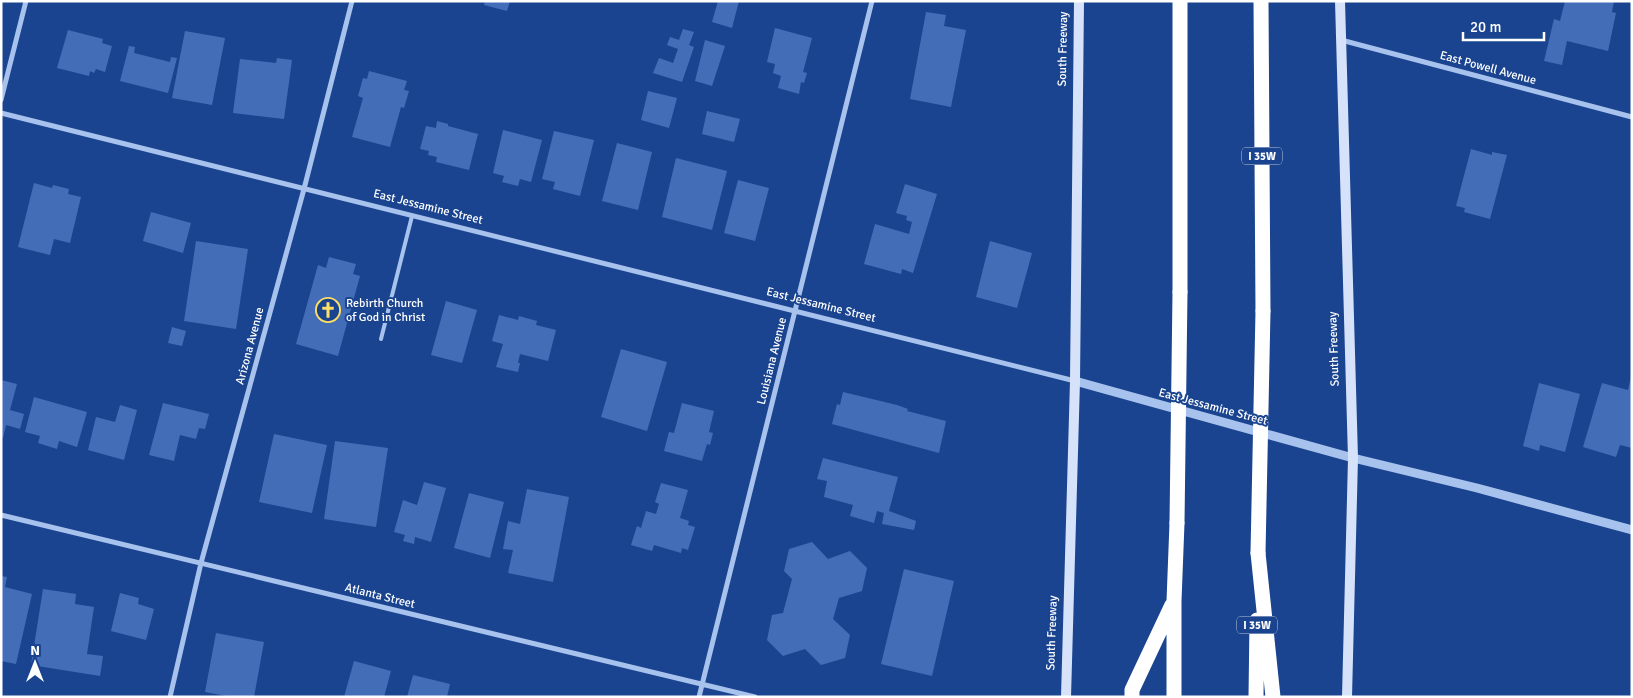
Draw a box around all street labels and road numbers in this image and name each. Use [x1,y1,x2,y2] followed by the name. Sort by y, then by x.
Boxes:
[1055,11,1071,87] street label: South Freeway
[1438,48,1538,88] street label: East Powell Avenue
[1242,148,1282,164] road number: I 35W
[372,186,484,228] street label: East Jessamine Street
[765,284,877,326] street label: East Jessamine Street
[232,306,268,386] street label: Arizona Avenue
[1325,311,1343,387] street label: South Freeway
[754,316,790,406] street label: Louisiana Avenue
[1157,385,1269,429] street label: East Jessamine Street
[343,580,417,612] street label: Atlanta Street
[1043,595,1061,671] street label: South Freeway
[1237,616,1277,634] road number: I 35W

